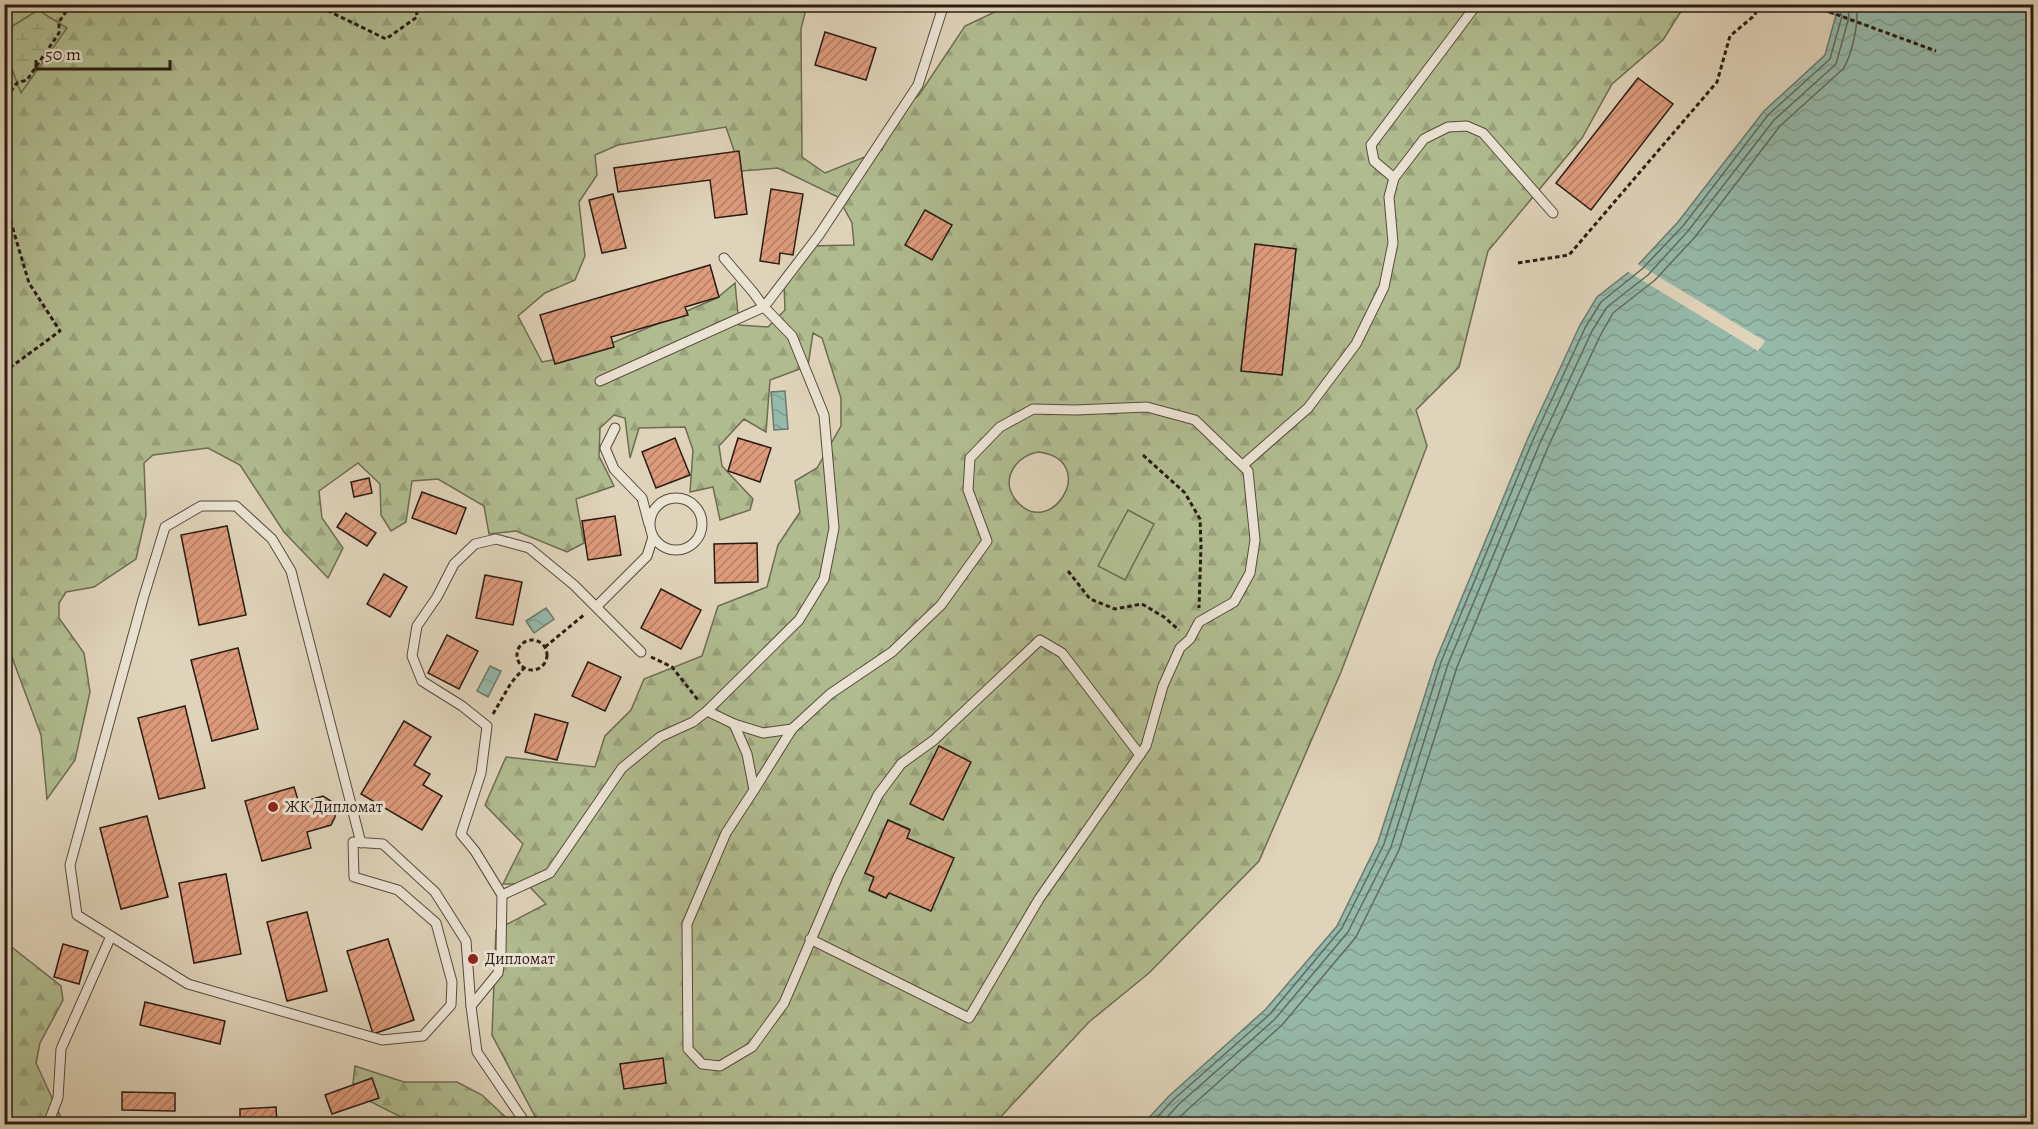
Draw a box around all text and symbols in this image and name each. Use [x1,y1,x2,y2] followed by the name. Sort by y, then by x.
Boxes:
[36,33,170,71] scale bar
[45,42,81,66] text: 50 m
[285,796,383,818] place label: ЖК Дипломат
[266,800,280,814] marker: ЖК Дипломат
[485,948,555,970] place label: Дипломат
[466,952,480,966] marker: Дипломат

